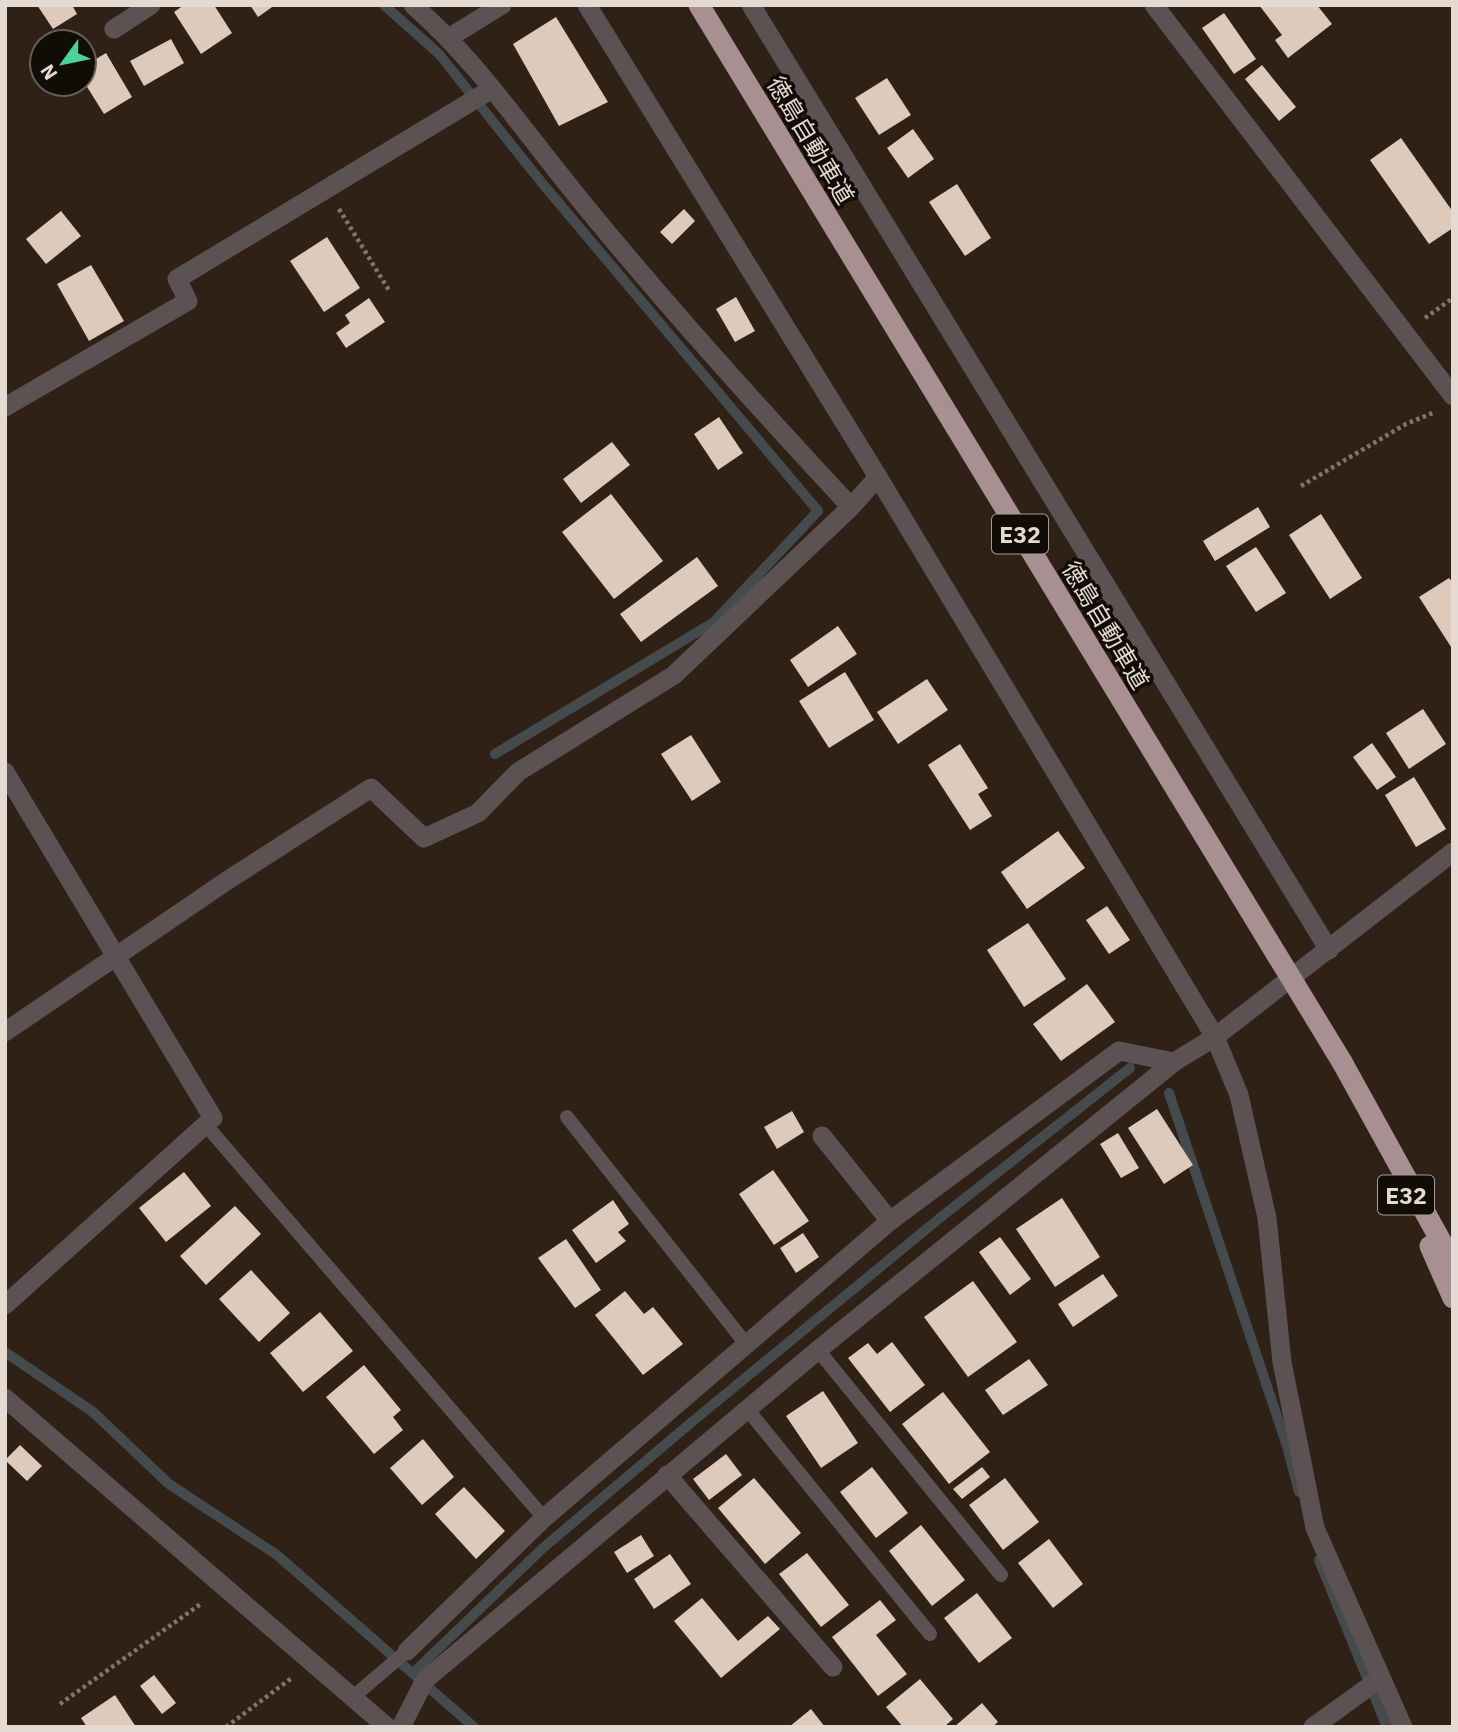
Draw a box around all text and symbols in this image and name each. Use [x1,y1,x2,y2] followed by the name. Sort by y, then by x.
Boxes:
[28,28,98,98] north arrow
[35,60,63,85] text: N
[760,70,862,210] street label: 徳島自動車道
[992,514,1048,554] road number: E32
[1055,555,1157,695] street label: 徳島自動車道
[1378,1176,1434,1214] road number: E32

